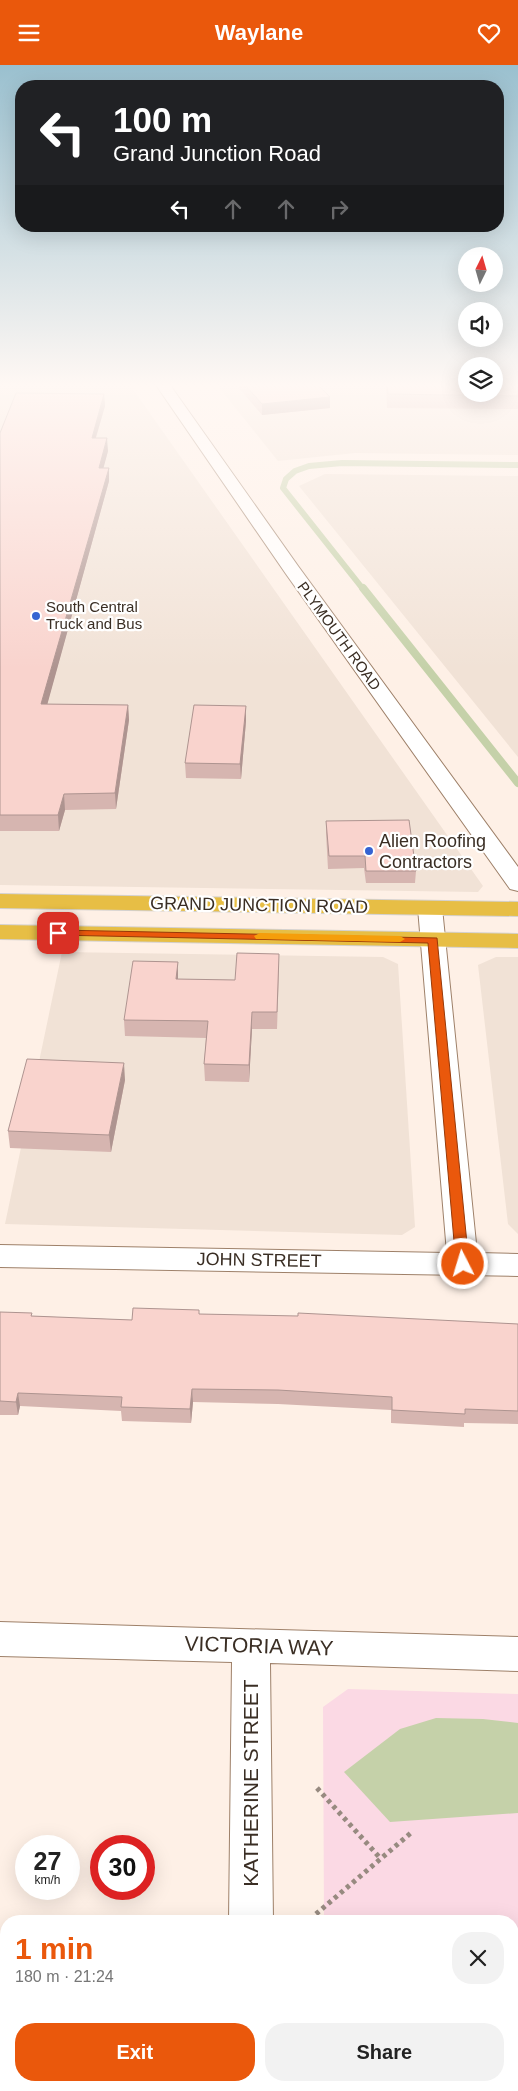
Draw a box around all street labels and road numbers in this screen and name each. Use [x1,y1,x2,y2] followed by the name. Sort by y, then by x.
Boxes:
[294,578,385,693] street label: PLYMOUTH ROAD
[150,893,368,917] street label: GRAND JUNCTION ROAD
[196,1249,322,1271] street label: JOHN STREET
[184,1631,334,1660] street label: VICTORIA WAY
[239,1679,262,1887] street label: KATHERINE STREET

